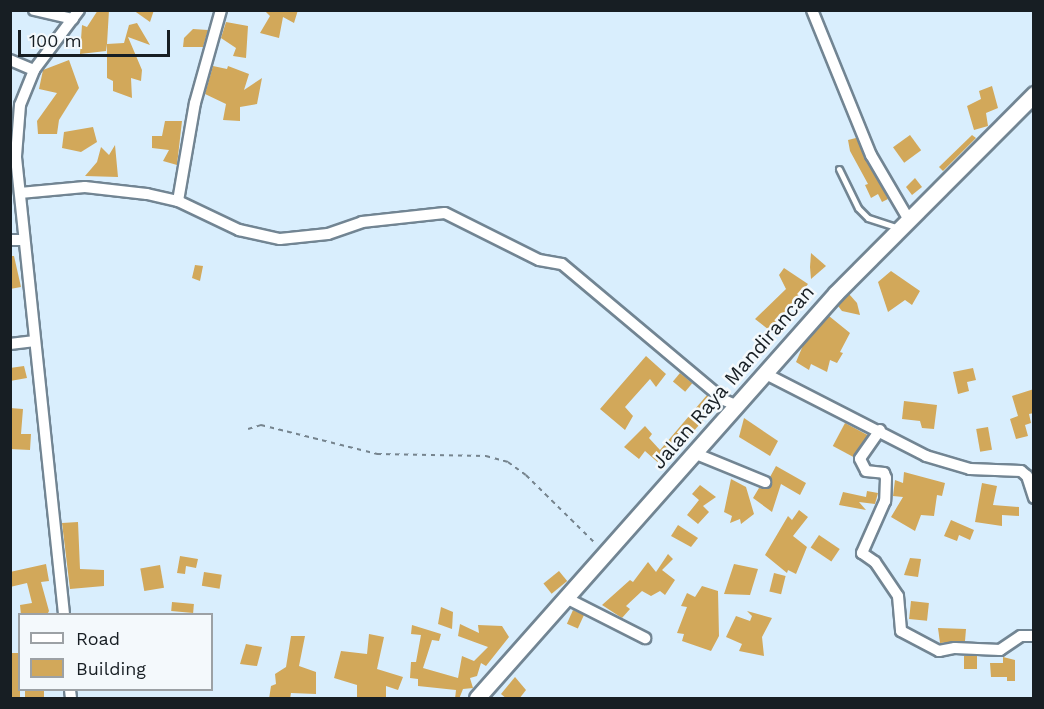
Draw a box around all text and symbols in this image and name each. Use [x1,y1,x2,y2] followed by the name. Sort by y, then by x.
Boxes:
[21,18,172,56] scale bar
[29,30,82,51] text: 100 m
[646,280,820,474] street label: Jalan Raya Mandirancan
[18,613,213,691] legend
[76,628,120,649] text: Road
[76,658,146,679] text: Building

